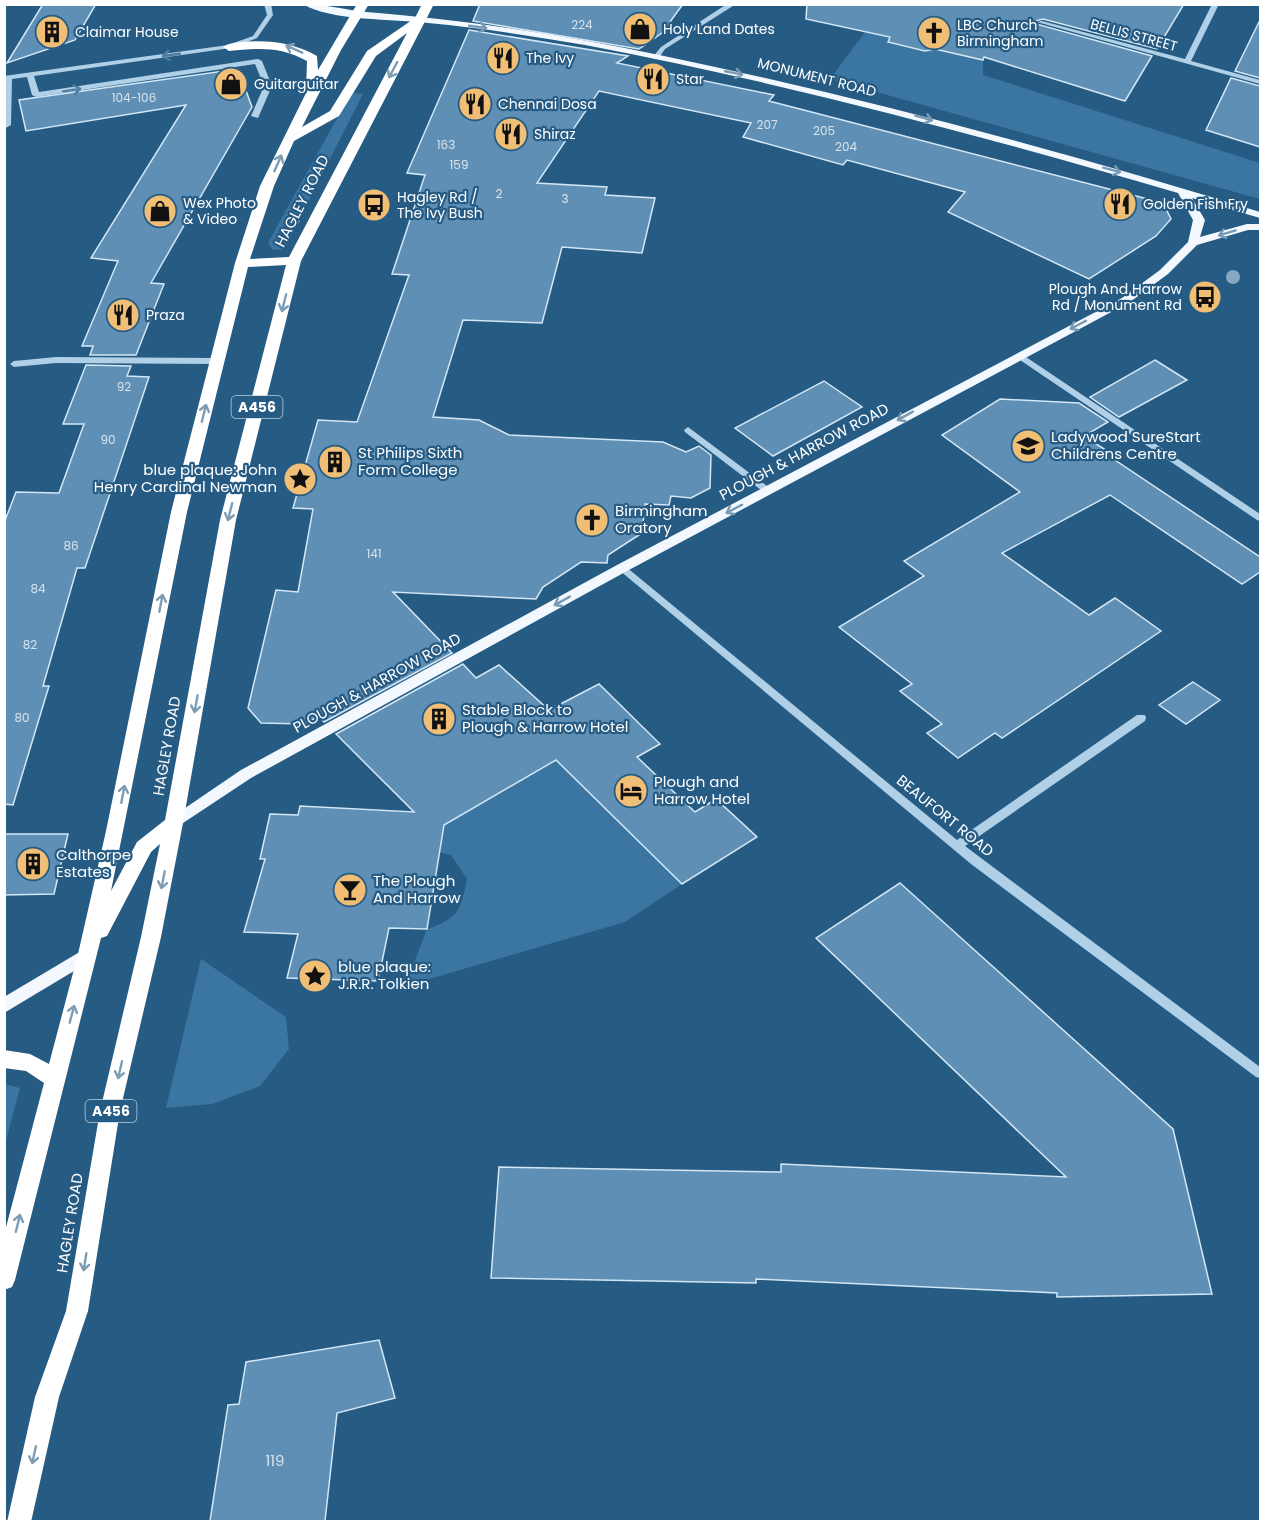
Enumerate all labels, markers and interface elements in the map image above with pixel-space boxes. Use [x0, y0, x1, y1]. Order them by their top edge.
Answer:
shop icon: Holy Land Dates [622, 11, 658, 47]
building icon: Claimar House [34, 14, 70, 50]
street label: BELLIS STREET [1088, 14, 1180, 56]
church icon: LBC Church Birmingham [916, 15, 952, 51]
place label: LBC Church Birmingham [957, 15, 1043, 51]
house number: 224 [571, 16, 593, 33]
place label: Holy Land Dates [663, 19, 775, 39]
one-way arrow [468, 21, 487, 32]
place label: Claimar House [75, 22, 179, 42]
restaurant icon: The Ivy [485, 40, 521, 76]
one-way arrow [285, 42, 303, 54]
place label: The Ivy [526, 48, 574, 68]
one-way arrow [162, 49, 182, 60]
street label: MONUMENT ROAD [756, 53, 879, 101]
one-way arrow [387, 61, 398, 79]
restaurant icon: Star [635, 61, 671, 97]
shop icon: Guitarguitar [213, 66, 249, 102]
one-way arrow [724, 68, 743, 79]
place label: Star [676, 69, 704, 89]
place label: Guitarguitar [254, 74, 339, 94]
one-way arrow [62, 84, 82, 95]
restaurant icon: Chennai Dosa [457, 86, 493, 122]
house number: 104-106 [112, 89, 156, 106]
place label: Chennai Dosa [498, 94, 597, 114]
one-way arrow [914, 113, 933, 124]
restaurant icon: Shiraz [493, 116, 529, 152]
house number: 207 [757, 116, 778, 133]
house number: 205 [813, 122, 835, 139]
place label: Shiraz [534, 124, 576, 144]
house number: 163 [437, 136, 455, 153]
house number: 204 [835, 138, 857, 155]
street label: HAGLEY ROAD [269, 151, 334, 250]
one-way arrow [273, 154, 284, 172]
house number: 159 [450, 156, 468, 173]
one-way arrow [1102, 165, 1121, 176]
house number: 2 [496, 185, 503, 202]
restaurant icon: Golden Fish Fry [1102, 186, 1138, 222]
bus stop icon: Hagley Rd / The Ivy Bush [356, 187, 392, 223]
place label: Hagley Rd / The Ivy Bush [397, 187, 483, 223]
house number: 3 [561, 190, 569, 207]
shop icon: Wex Photo & Video [142, 193, 178, 229]
place label: Wex Photo & Video [183, 193, 256, 229]
place label: Golden Fish Fry [1143, 194, 1248, 214]
one-way arrow [1218, 228, 1237, 239]
place label: Plough And Harrow Rd / Monument Rd [1049, 279, 1183, 315]
bus stop icon: Plough And Harrow Rd / Monument Rd [1187, 279, 1223, 315]
one-way arrow [277, 293, 289, 312]
restaurant icon: Praza [105, 297, 141, 333]
place label: Praza [146, 305, 185, 325]
one-way arrow [1070, 319, 1087, 331]
house number: 92 [117, 378, 131, 395]
road number: A456 [232, 396, 282, 418]
street label: PLOUGH & HARROW ROAD [715, 398, 892, 505]
one-way arrow [198, 404, 210, 423]
one-way arrow [897, 410, 914, 422]
place label: Ladywood SureStart Childrens Centre [1051, 426, 1201, 464]
school or university icon: Ladywood SureStart Childrens Centre [1010, 428, 1046, 464]
house number: 90 [100, 431, 116, 448]
place label: St Philips Sixth Form College [358, 442, 462, 480]
building icon: St Philips Sixth Form College [317, 444, 353, 480]
place label: blue plaque: John Henry Cardinal Newman [94, 459, 277, 497]
place icon: blue plaque: John Henry Cardinal Newman [282, 461, 318, 497]
place label: Birmingham Oratory [615, 500, 708, 538]
one-way arrow [224, 502, 236, 521]
church icon: Birmingham Oratory [574, 502, 610, 538]
one-way arrow [725, 503, 743, 515]
house number: 86 [63, 537, 79, 554]
house number: 141 [366, 545, 382, 562]
house number: 84 [30, 580, 46, 597]
one-way arrow [156, 594, 167, 613]
one-way arrow [554, 595, 571, 607]
street label: PLOUGH & HARROW ROAD [289, 628, 465, 738]
house number: 82 [23, 636, 37, 653]
street label: HAGLEY ROAD [147, 694, 186, 797]
one-way arrow [190, 694, 201, 714]
place label: Stable Block to Plough & Harrow Hotel [462, 699, 628, 737]
building icon: Stable Block to Plough & Harrow Hotel [421, 701, 457, 737]
house number: 80 [14, 709, 30, 726]
street label: BEAUFORT ROAD [892, 770, 998, 861]
place label: Plough and Harrow Hotel [654, 771, 750, 809]
hotel icon: Plough and Harrow Hotel [613, 773, 649, 809]
one-way arrow [118, 785, 129, 805]
place label: Calthorpe Estates [56, 844, 131, 882]
building icon: Calthorpe Estates [15, 846, 51, 882]
one-way arrow [157, 870, 168, 889]
place label: The Plough And Harrow [373, 870, 461, 908]
bar icon: The Plough And Harrow [332, 872, 368, 908]
place label: blue plaque: J.R.R. Tolkien [338, 956, 431, 994]
place icon: blue plaque: J.R.R. Tolkien [297, 958, 333, 994]
one-way arrow [66, 1005, 78, 1024]
one-way arrow [114, 1060, 125, 1080]
road number: A456 [86, 1100, 136, 1122]
street label: HAGLEY ROAD [51, 1172, 88, 1274]
one-way arrow [13, 1214, 25, 1233]
one-way arrow [79, 1252, 90, 1271]
one-way arrow [28, 1444, 39, 1464]
house number: 119 [265, 1450, 285, 1471]

